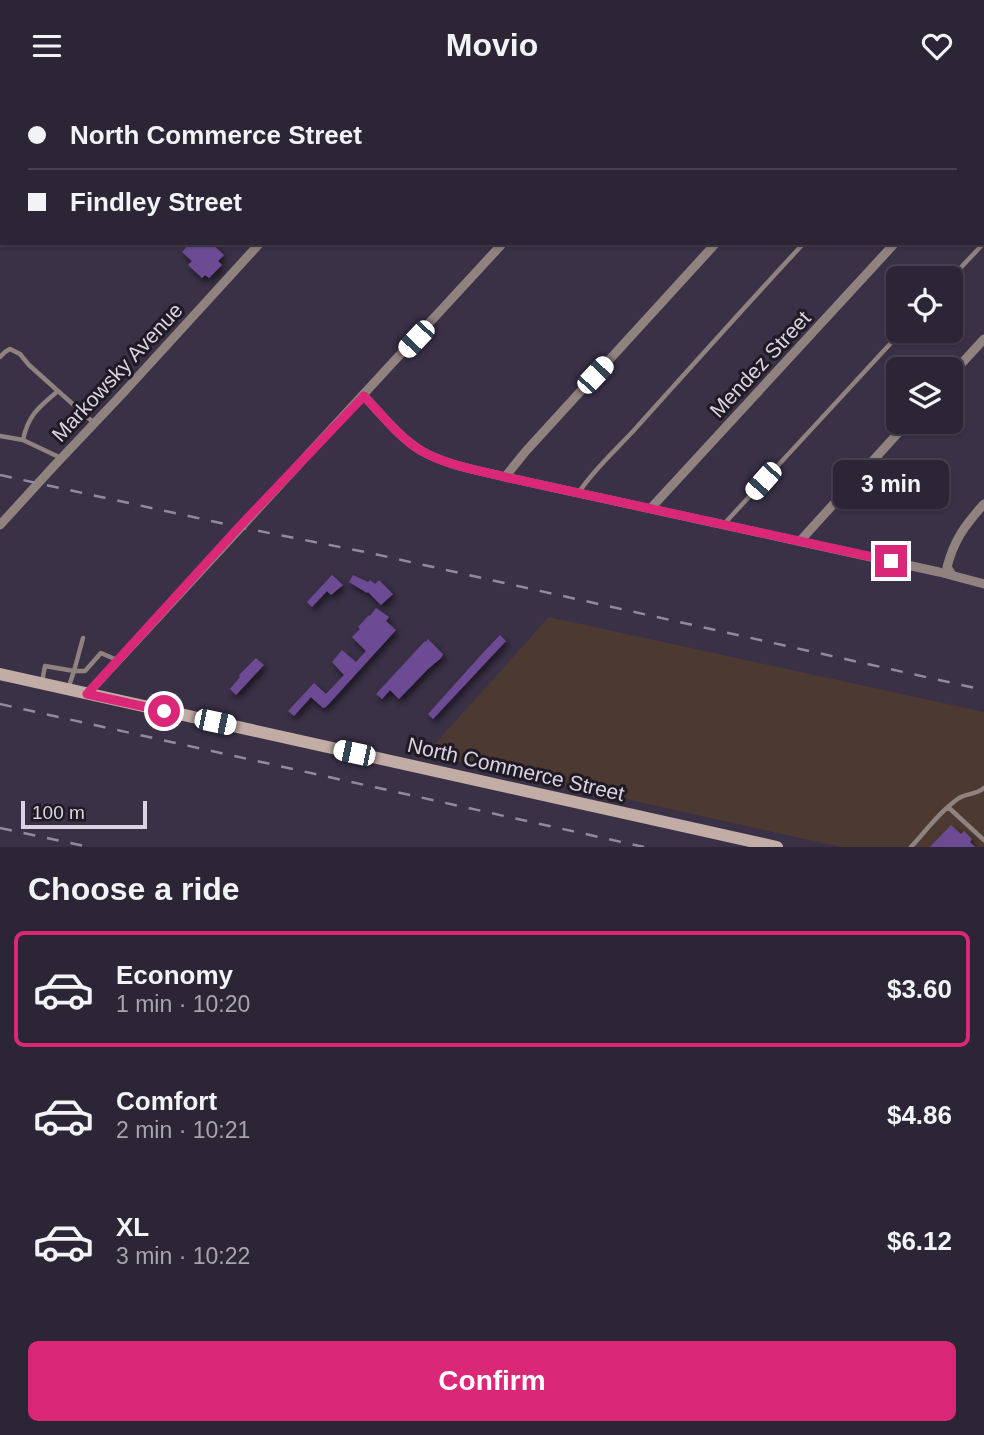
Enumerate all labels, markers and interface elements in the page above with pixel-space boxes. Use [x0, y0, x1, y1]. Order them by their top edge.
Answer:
icon: menu [28, 27, 66, 65]
text: Movio [446, 27, 538, 63]
icon: heart [918, 27, 956, 65]
text: North Commerce Street [70, 120, 362, 150]
text: Findley Street [70, 187, 242, 217]
map controls [886, 266, 963, 434]
button: locate [886, 266, 963, 343]
street label: Markowsky Avenue [47, 298, 187, 446]
street label: Mendez Street [705, 306, 815, 422]
car [394, 316, 439, 362]
car [573, 352, 618, 398]
button: layers [886, 357, 963, 434]
car [742, 458, 785, 504]
callout: 3 min [833, 459, 949, 509]
text: 3 min [861, 471, 921, 497]
route end [875, 545, 907, 577]
route start [148, 695, 180, 727]
car [193, 707, 238, 737]
street label: North Commerce Street [405, 733, 627, 805]
car [332, 738, 377, 768]
scale bar [21, 798, 147, 830]
text: 100 m [32, 802, 85, 823]
text: Choose a ride [28, 871, 240, 907]
icon: car [32, 958, 95, 1021]
text: Economy [116, 960, 233, 990]
text: $3.60 [887, 974, 952, 1004]
text: 1 min · 10:20 [116, 991, 250, 1017]
icon: car [32, 1084, 95, 1147]
text: Comfort [116, 1086, 217, 1116]
text: $4.86 [887, 1100, 952, 1130]
text: 2 min · 10:21 [116, 1117, 250, 1143]
icon: car [32, 1210, 95, 1273]
text: XL [116, 1212, 149, 1242]
text: $6.12 [887, 1226, 952, 1256]
text: 3 min · 10:22 [116, 1243, 250, 1269]
button: Confirm [28, 1341, 956, 1421]

